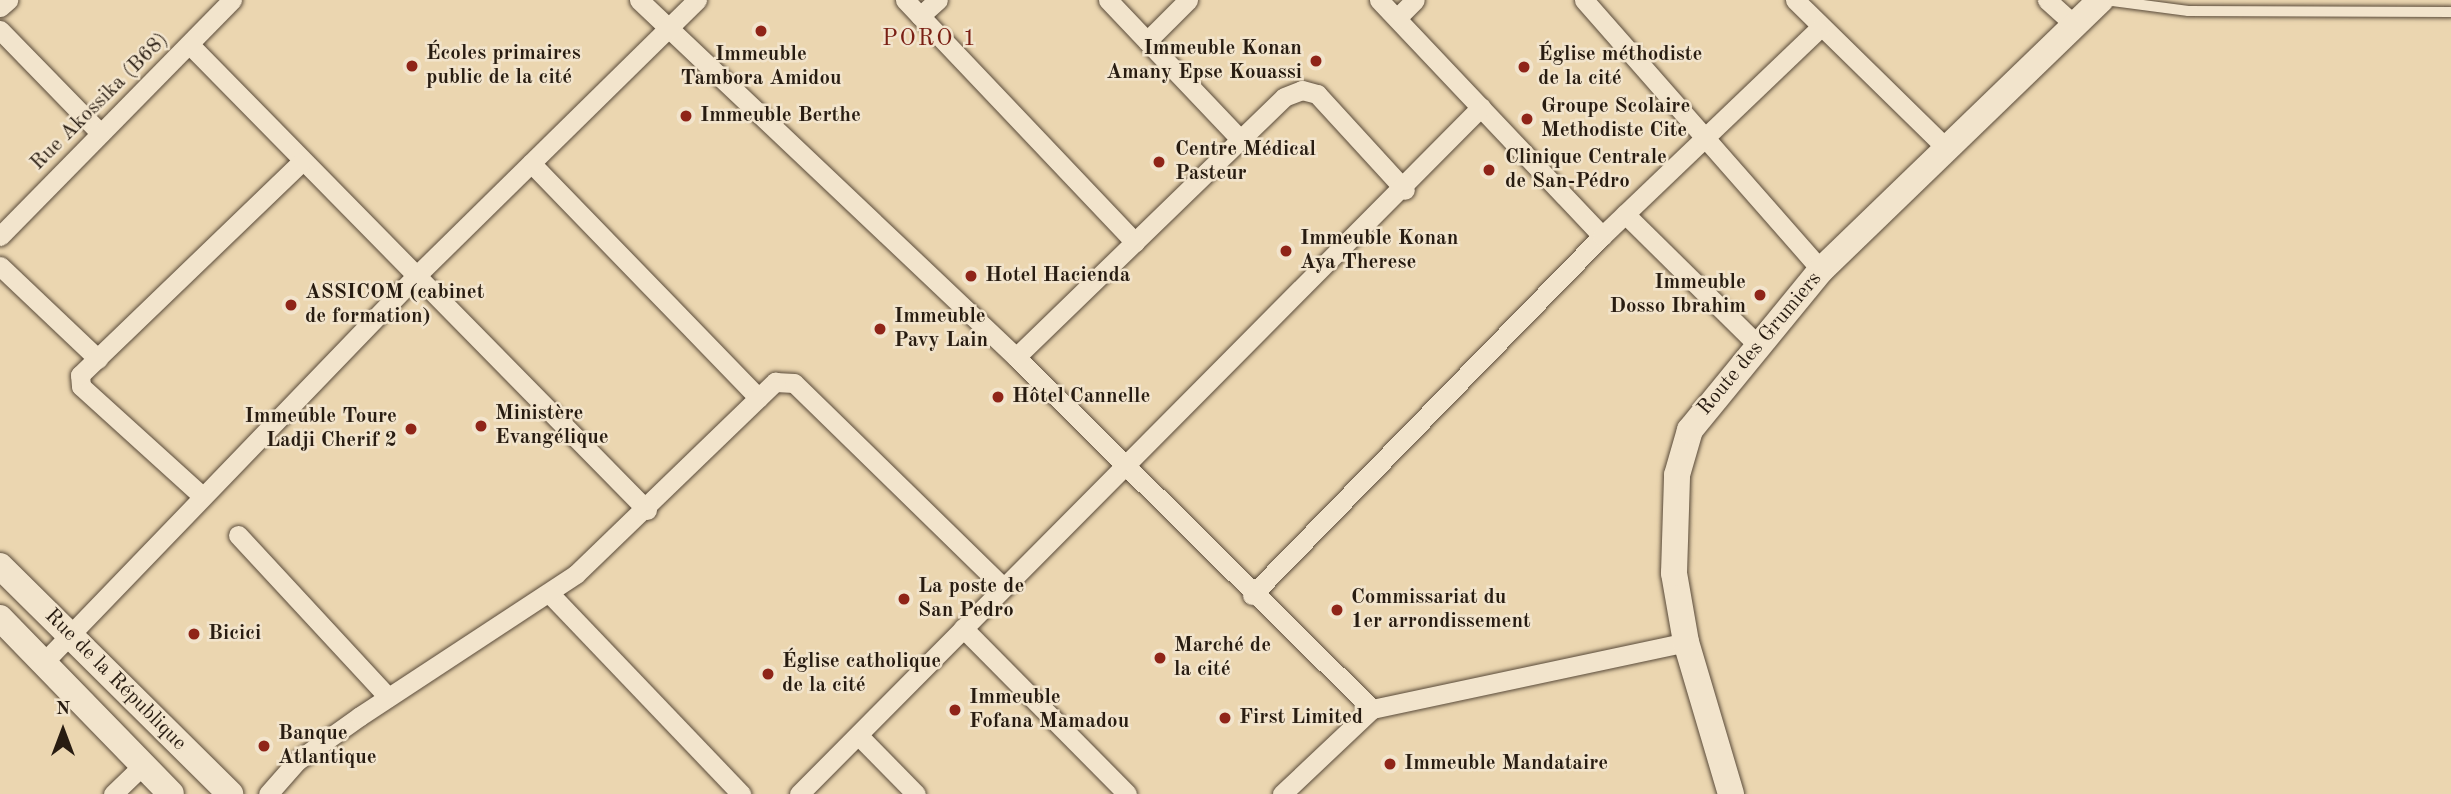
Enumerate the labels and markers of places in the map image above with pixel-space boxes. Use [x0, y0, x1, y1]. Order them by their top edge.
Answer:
marker: Immeuble Tambora Amidou [753, 23, 769, 39]
place label: Immeuble Konan Amany Epse Kouassi [1106, 36, 1302, 86]
place label: Écoles primaires public de la cité [426, 41, 581, 91]
place label: Immeuble Tambora Amidou [680, 42, 842, 92]
place label: Église méthodiste de la cité [1538, 42, 1702, 92]
marker: Immeuble Konan Amany Epse Kouassi [1308, 53, 1324, 69]
marker: Écoles primaires public de la cité [404, 58, 420, 74]
marker: Église méthodiste de la cité [1516, 59, 1532, 75]
place label: Groupe Scolaire Methodiste Cite [1541, 94, 1690, 144]
place label: Immeuble Berthe [700, 103, 861, 129]
marker: Immeuble Berthe [678, 108, 694, 124]
marker: Groupe Scolaire Methodiste Cite [1519, 111, 1535, 127]
place label: Centre Médical Pasteur [1175, 137, 1316, 187]
place label: Clinique Centrale de San-Pédro [1505, 145, 1667, 195]
marker: Centre Médical Pasteur [1149, 152, 1169, 172]
marker: Clinique Centrale de San-Pédro [1479, 160, 1499, 180]
place label: Immeuble Konan Aya Therese [1300, 226, 1458, 276]
marker: Immeuble Konan Aya Therese [1278, 243, 1294, 259]
place label: Hotel Hacienda [985, 263, 1130, 289]
marker: Hotel Hacienda [963, 268, 979, 284]
place label: Immeuble Dosso Ibrahim [1610, 270, 1746, 320]
place label: ASSICOM (cabinet de formation) [305, 280, 484, 330]
marker: Immeuble Dosso Ibrahim [1752, 287, 1768, 303]
marker: ASSICOM (cabinet de formation) [283, 297, 299, 313]
place label: Immeuble Pavy Lain [894, 304, 988, 354]
marker: Immeuble Pavy Lain [872, 321, 888, 337]
place label: Hôtel Cannelle [1012, 384, 1150, 410]
marker: Hôtel Cannelle [990, 389, 1006, 405]
place label: Ministère Evangélique [495, 401, 609, 451]
place label: Immeuble Toure Ladji Cherif 2 [244, 404, 397, 454]
marker: Ministère Evangélique [473, 418, 489, 434]
marker: Immeuble Toure Ladji Cherif 2 [403, 421, 419, 437]
place label: La poste de San Pedro [918, 574, 1024, 624]
place label: Commissariat du 1er arrondissement [1351, 585, 1531, 635]
marker: La poste de San Pedro [896, 591, 912, 607]
marker: Commissariat du 1er arrondissement [1329, 602, 1345, 618]
place label: Bicici [208, 621, 261, 647]
marker: Bicici [186, 626, 202, 642]
place label: Marché de la cité [1174, 633, 1271, 683]
place label: Église catholique de la cité [782, 649, 941, 699]
marker: Marché de la cité [1152, 650, 1168, 666]
marker: Église catholique de la cité [760, 666, 776, 682]
place label: Immeuble Fofana Mamadou [969, 685, 1129, 735]
marker: Immeuble Fofana Mamadou [947, 702, 963, 718]
place label: First Limited [1239, 705, 1363, 731]
marker: First Limited [1217, 710, 1233, 726]
place label: Banque Atlantique [278, 721, 377, 771]
marker: Banque Atlantique [256, 738, 272, 754]
place label: Immeuble Mandataire [1404, 751, 1608, 777]
marker: Immeuble Mandataire [1382, 756, 1398, 772]

